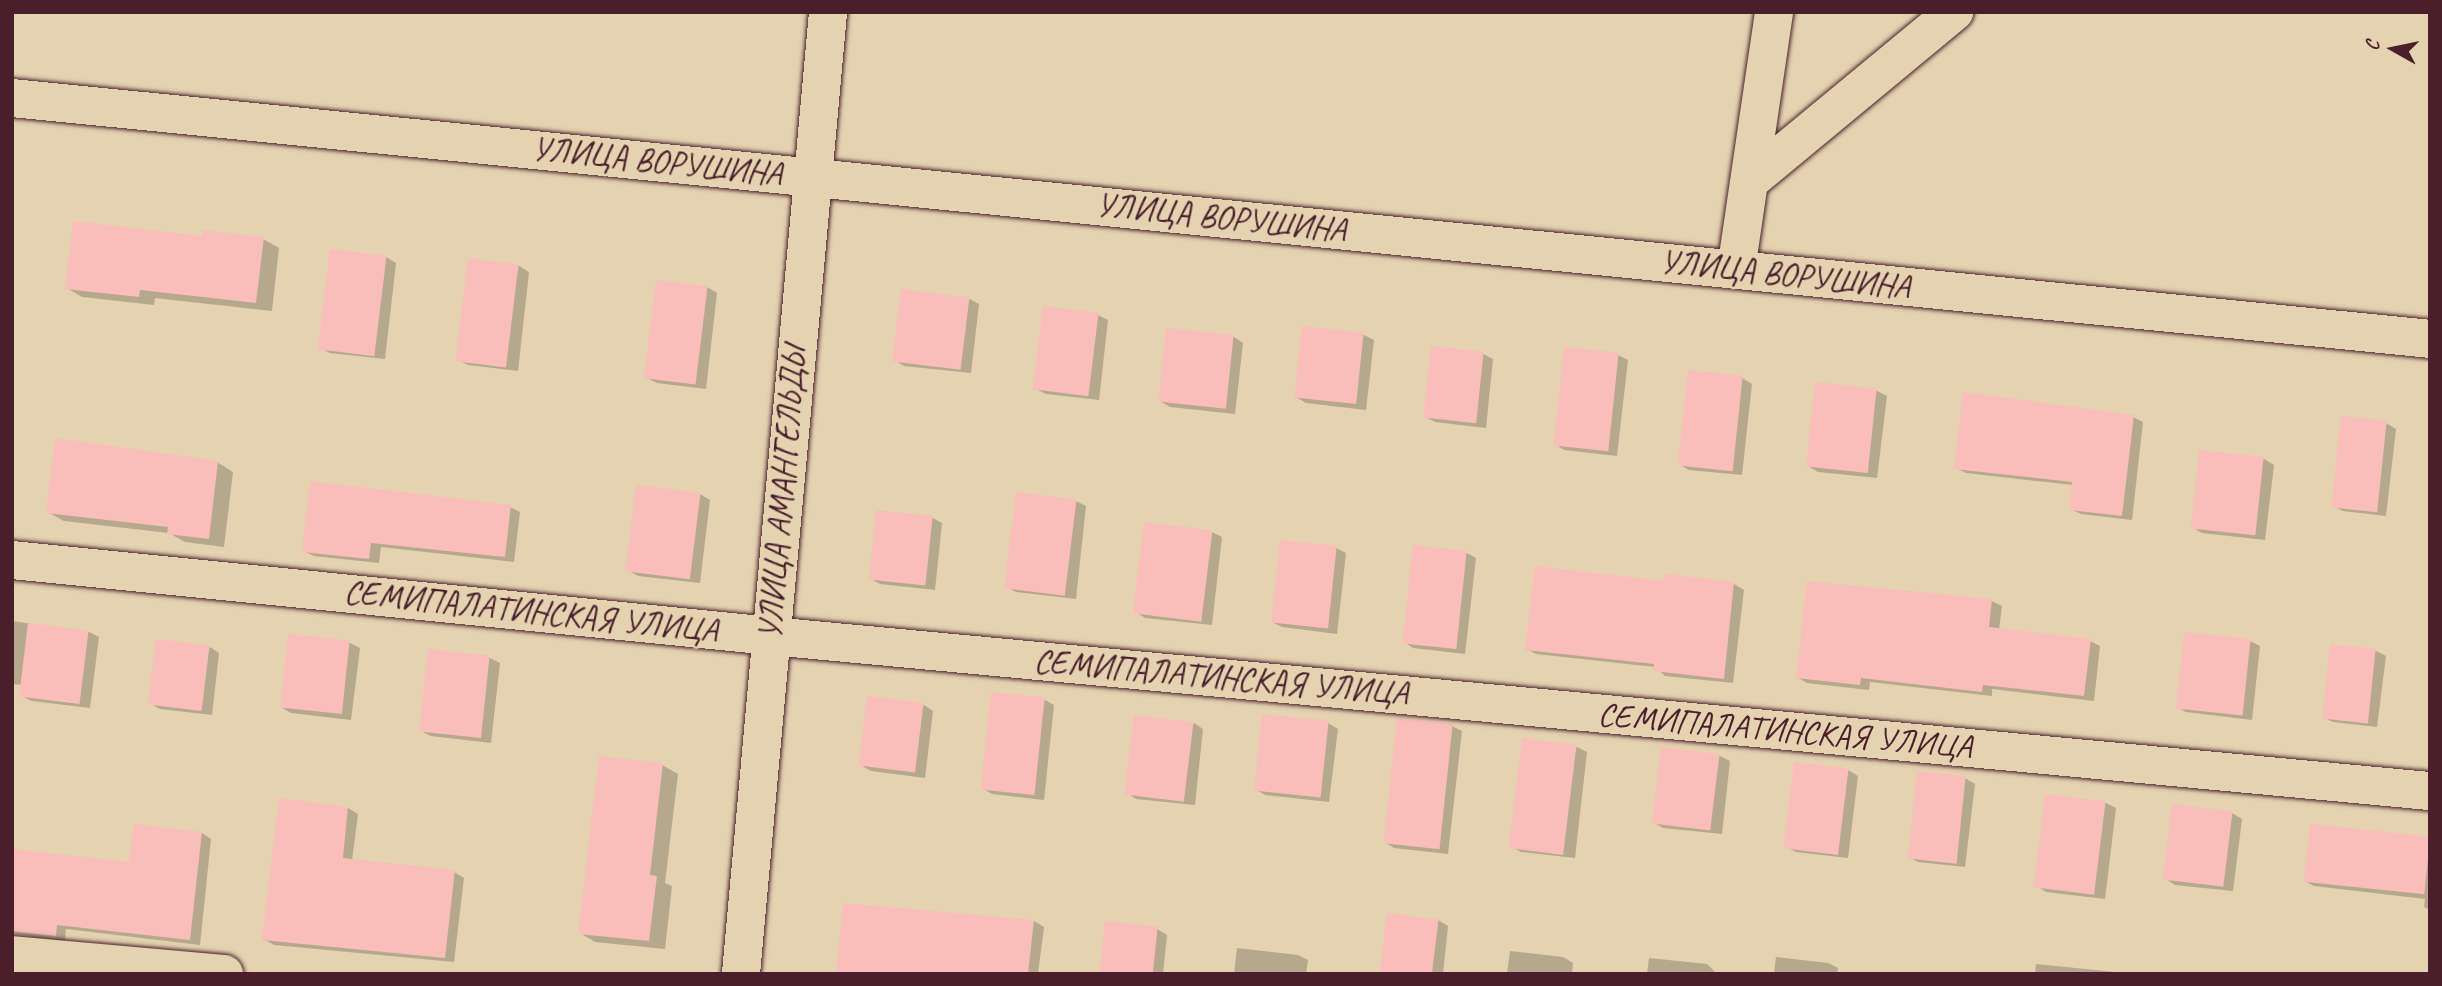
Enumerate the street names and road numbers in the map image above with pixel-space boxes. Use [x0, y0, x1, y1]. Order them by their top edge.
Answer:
street label: УЛИЦА ВОРУШИНА [530, 129, 784, 195]
street label: УЛИЦА ВОРУШИНА [1094, 185, 1348, 251]
street label: УЛИЦА ВОРУШИНА [1658, 242, 1912, 308]
street label: УЛИЦА АМАНГЕЛЬДЫ [750, 345, 816, 641]
street label: СЕМИПАЛАТИНСКАЯ УЛИЦА [343, 573, 719, 651]
street label: СЕМИПАЛАТИНСКАЯ УЛИЦА [1033, 642, 1409, 714]
street label: СЕМИПАЛАТИНСКАЯ УЛИЦА [1597, 695, 1973, 767]

